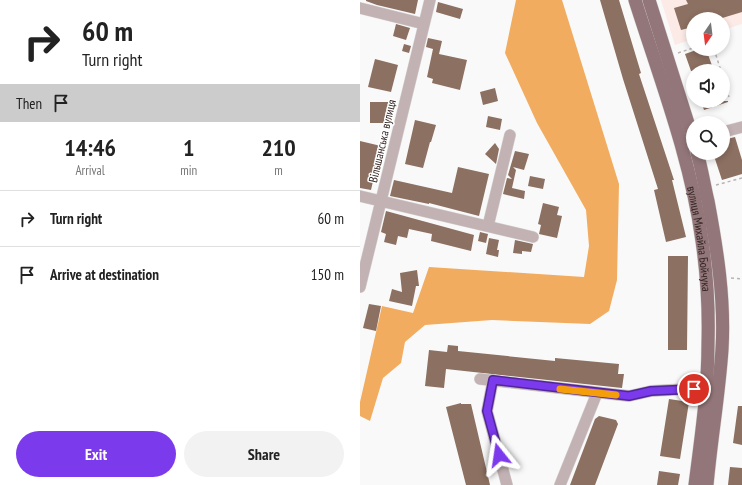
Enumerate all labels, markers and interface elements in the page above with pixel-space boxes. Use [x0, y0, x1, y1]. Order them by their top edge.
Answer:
text: 60 m [82, 12, 133, 49]
north arrow [686, 12, 730, 56]
map controls [686, 12, 730, 160]
icon: right [16, 16, 68, 68]
text: Turn right [82, 48, 142, 71]
button: sound [686, 64, 730, 108]
icon: arrive [50, 92, 72, 114]
text: Then [16, 94, 42, 113]
street label: Вільшанська вулиця [365, 98, 399, 184]
button: search [686, 116, 730, 160]
text: 14:46 [64, 132, 116, 163]
text: 1 [183, 132, 194, 163]
text: 210 [261, 132, 296, 163]
text: Arrival [75, 162, 105, 179]
text: min [180, 162, 197, 179]
text: m [274, 162, 283, 179]
street label: вулиця Михайла Бойчука [685, 184, 715, 292]
icon: right [16, 208, 38, 230]
text: Turn right [50, 209, 102, 228]
text: 60 m [318, 209, 344, 228]
icon: arrive [16, 264, 38, 286]
text: Arrive at destination [50, 265, 159, 284]
text: 150 m [311, 265, 344, 284]
pin [677, 372, 711, 406]
icon: arrive [683, 378, 705, 400]
button: Exit [16, 431, 176, 477]
button: Share [184, 431, 344, 477]
position arrow [478, 434, 520, 476]

